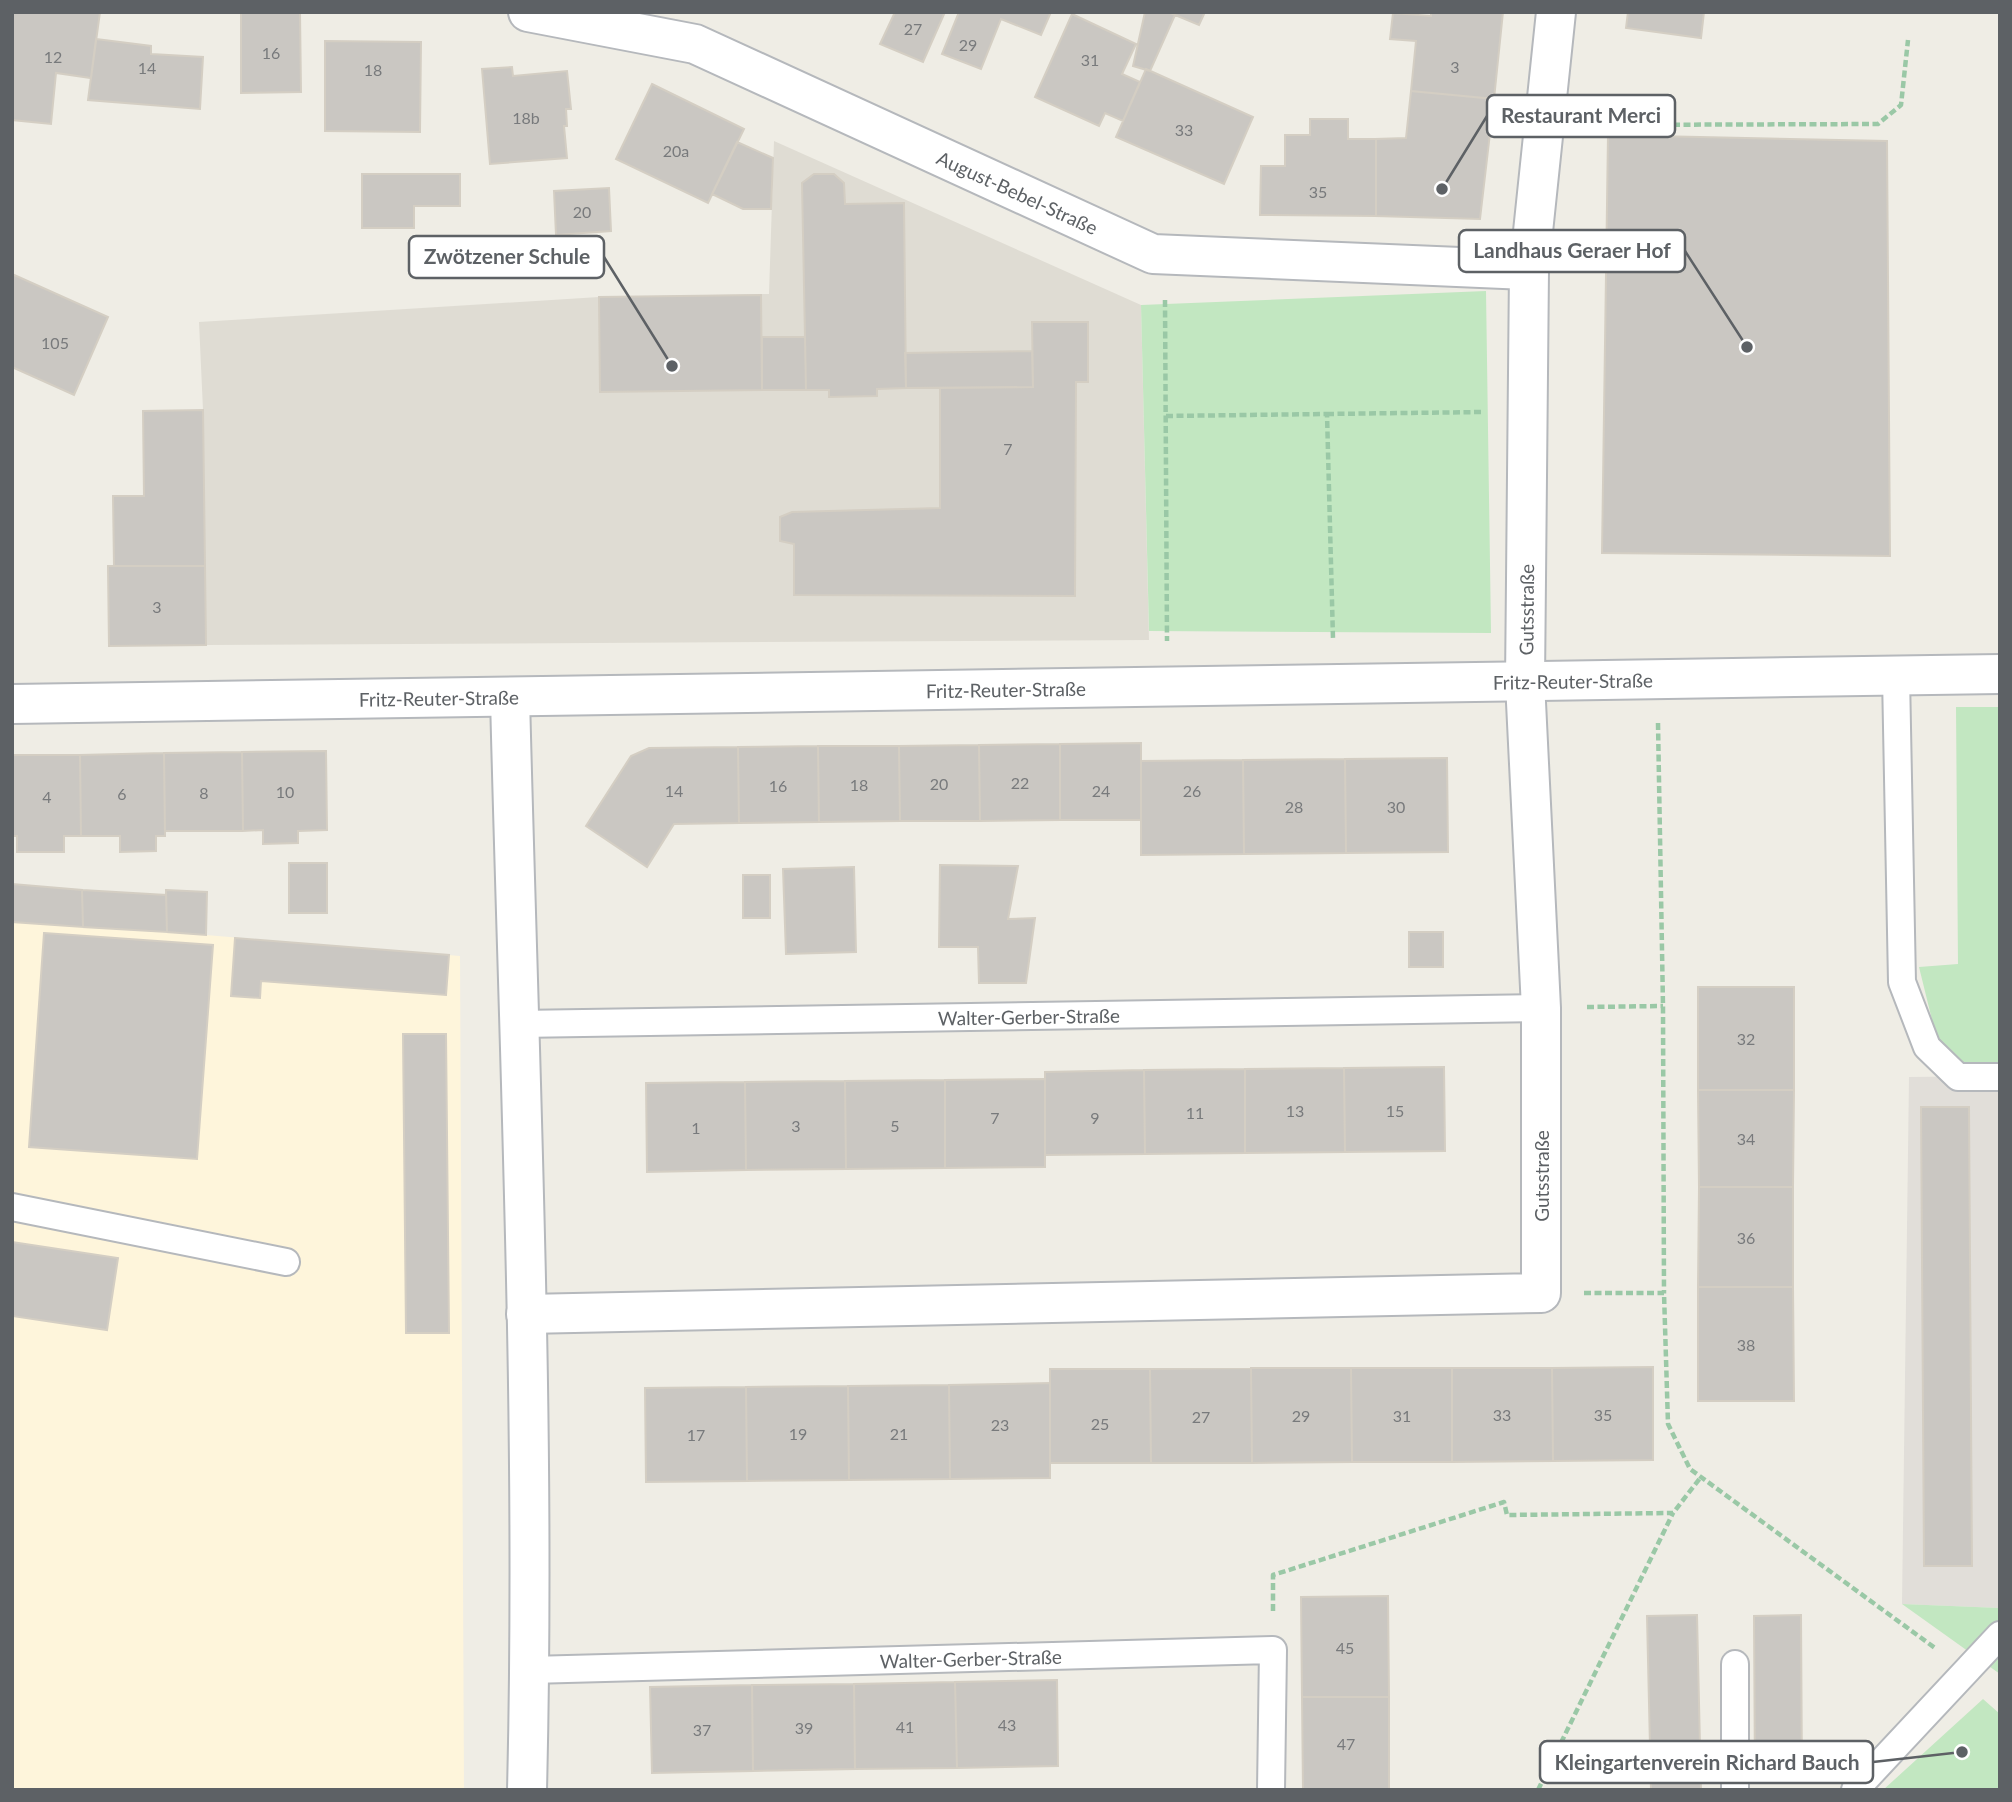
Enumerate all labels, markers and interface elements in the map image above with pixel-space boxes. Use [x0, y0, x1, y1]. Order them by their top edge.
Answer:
house number: 27 [904, 19, 922, 38]
house number: 29 [959, 35, 977, 54]
house number: 16 [262, 43, 280, 62]
house number: 12 [44, 47, 62, 66]
house number: 31 [1081, 50, 1099, 69]
house number: 3 [1450, 57, 1460, 76]
house number: 14 [138, 58, 156, 77]
house number: 18 [364, 60, 382, 79]
callout: Restaurant Merci [1487, 95, 1675, 137]
text: Restaurant Merci [1501, 102, 1661, 127]
house number: 18b [512, 108, 540, 127]
house number: 33 [1175, 120, 1193, 139]
house number: 20a [663, 141, 689, 160]
street label: August-Bebel-Straße [934, 145, 1102, 239]
house number: 35 [1309, 182, 1327, 201]
house number: 20 [573, 202, 591, 221]
callout: Landhaus Geraer Hof [1459, 230, 1685, 272]
callout: Zwötzener Schule [409, 236, 604, 278]
text: Landhaus Geraer Hof [1473, 237, 1671, 262]
text: Zwötzener Schule [424, 243, 590, 268]
house number: 105 [41, 333, 69, 352]
house number: 7 [1003, 439, 1013, 458]
street label: Gutsstraße [1514, 564, 1538, 656]
house number: 3 [152, 597, 162, 616]
street label: Fritz-Reuter-Straße [1493, 668, 1653, 693]
street label: Fritz-Reuter-Straße [926, 676, 1086, 702]
street label: Fritz-Reuter-Straße [359, 685, 519, 710]
house number: 22 [1011, 773, 1029, 792]
house number: 20 [930, 774, 948, 793]
house number: 18 [850, 775, 868, 794]
house number: 16 [769, 776, 787, 795]
house number: 14 [665, 781, 683, 800]
house number: 24 [1092, 781, 1110, 800]
house number: 26 [1183, 781, 1201, 800]
house number: 10 [276, 782, 294, 801]
house number: 8 [199, 783, 209, 802]
house number: 6 [117, 784, 127, 803]
house number: 4 [42, 787, 52, 806]
house number: 28 [1285, 797, 1303, 816]
house number: 30 [1387, 797, 1405, 816]
street label: Walter-Gerber-Straße [938, 1003, 1120, 1029]
house number: 32 [1737, 1029, 1755, 1048]
house number: 13 [1286, 1101, 1304, 1120]
house number: 15 [1386, 1101, 1404, 1120]
house number: 11 [1186, 1103, 1204, 1122]
house number: 7 [990, 1108, 1000, 1127]
house number: 9 [1090, 1108, 1100, 1127]
house number: 3 [791, 1116, 801, 1135]
house number: 5 [890, 1116, 900, 1135]
house number: 1 [691, 1118, 701, 1137]
house number: 34 [1737, 1129, 1755, 1148]
street label: Gutsstraße [1530, 1130, 1553, 1222]
house number: 36 [1737, 1228, 1755, 1247]
house number: 38 [1737, 1335, 1755, 1354]
house number: 33 [1493, 1405, 1511, 1424]
house number: 35 [1594, 1405, 1612, 1424]
house number: 29 [1292, 1406, 1310, 1425]
house number: 31 [1393, 1406, 1411, 1425]
house number: 27 [1192, 1407, 1210, 1426]
house number: 25 [1091, 1414, 1109, 1433]
house number: 23 [991, 1415, 1009, 1434]
house number: 19 [789, 1424, 807, 1443]
house number: 21 [890, 1424, 908, 1443]
house number: 17 [687, 1425, 705, 1444]
house number: 45 [1336, 1638, 1354, 1657]
street label: Walter-Gerber-Straße [880, 1644, 1062, 1672]
house number: 43 [998, 1715, 1016, 1734]
house number: 41 [896, 1717, 914, 1736]
house number: 39 [795, 1718, 813, 1737]
house number: 37 [693, 1720, 711, 1739]
house number: 47 [1337, 1734, 1355, 1753]
callout: Kleingartenverein Richard Bauch [1540, 1741, 1873, 1783]
text: Kleingartenverein Richard Bauch [1554, 1749, 1860, 1774]

